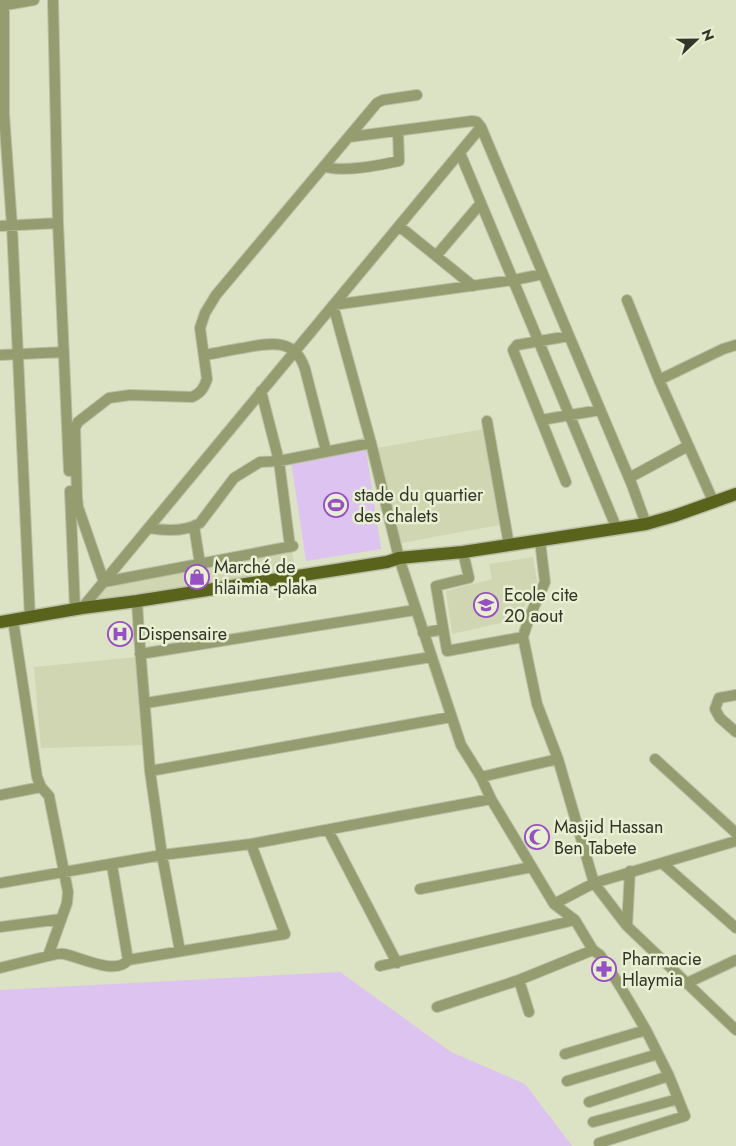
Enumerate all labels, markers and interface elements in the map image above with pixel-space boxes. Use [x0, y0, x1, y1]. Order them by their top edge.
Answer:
north arrow [671, 15, 721, 65]
text: N [697, 26, 719, 44]
place label: stade du quartier des chalets [354, 482, 484, 529]
sports icon: stade du quartier des chalets [323, 492, 349, 518]
place label: Marché de hlaimia -plaka [214, 554, 317, 601]
shop icon: Marché de hlaimia -plaka [184, 564, 210, 590]
place label: Ecole cite 20 aout [504, 582, 578, 629]
school or university icon: Ecole cite 20 aout [473, 592, 499, 618]
hospital icon: Dispensaire [107, 621, 133, 647]
place label: Dispensaire [138, 621, 227, 647]
place label: Masjid Hassan Ben Tabete [554, 814, 663, 861]
mosque icon: Masjid Hassan Ben Tabete [524, 824, 550, 850]
place label: Pharmacie Hlaymia [622, 946, 701, 993]
pharmacy icon: Pharmacie Hlaymia [591, 956, 617, 982]

